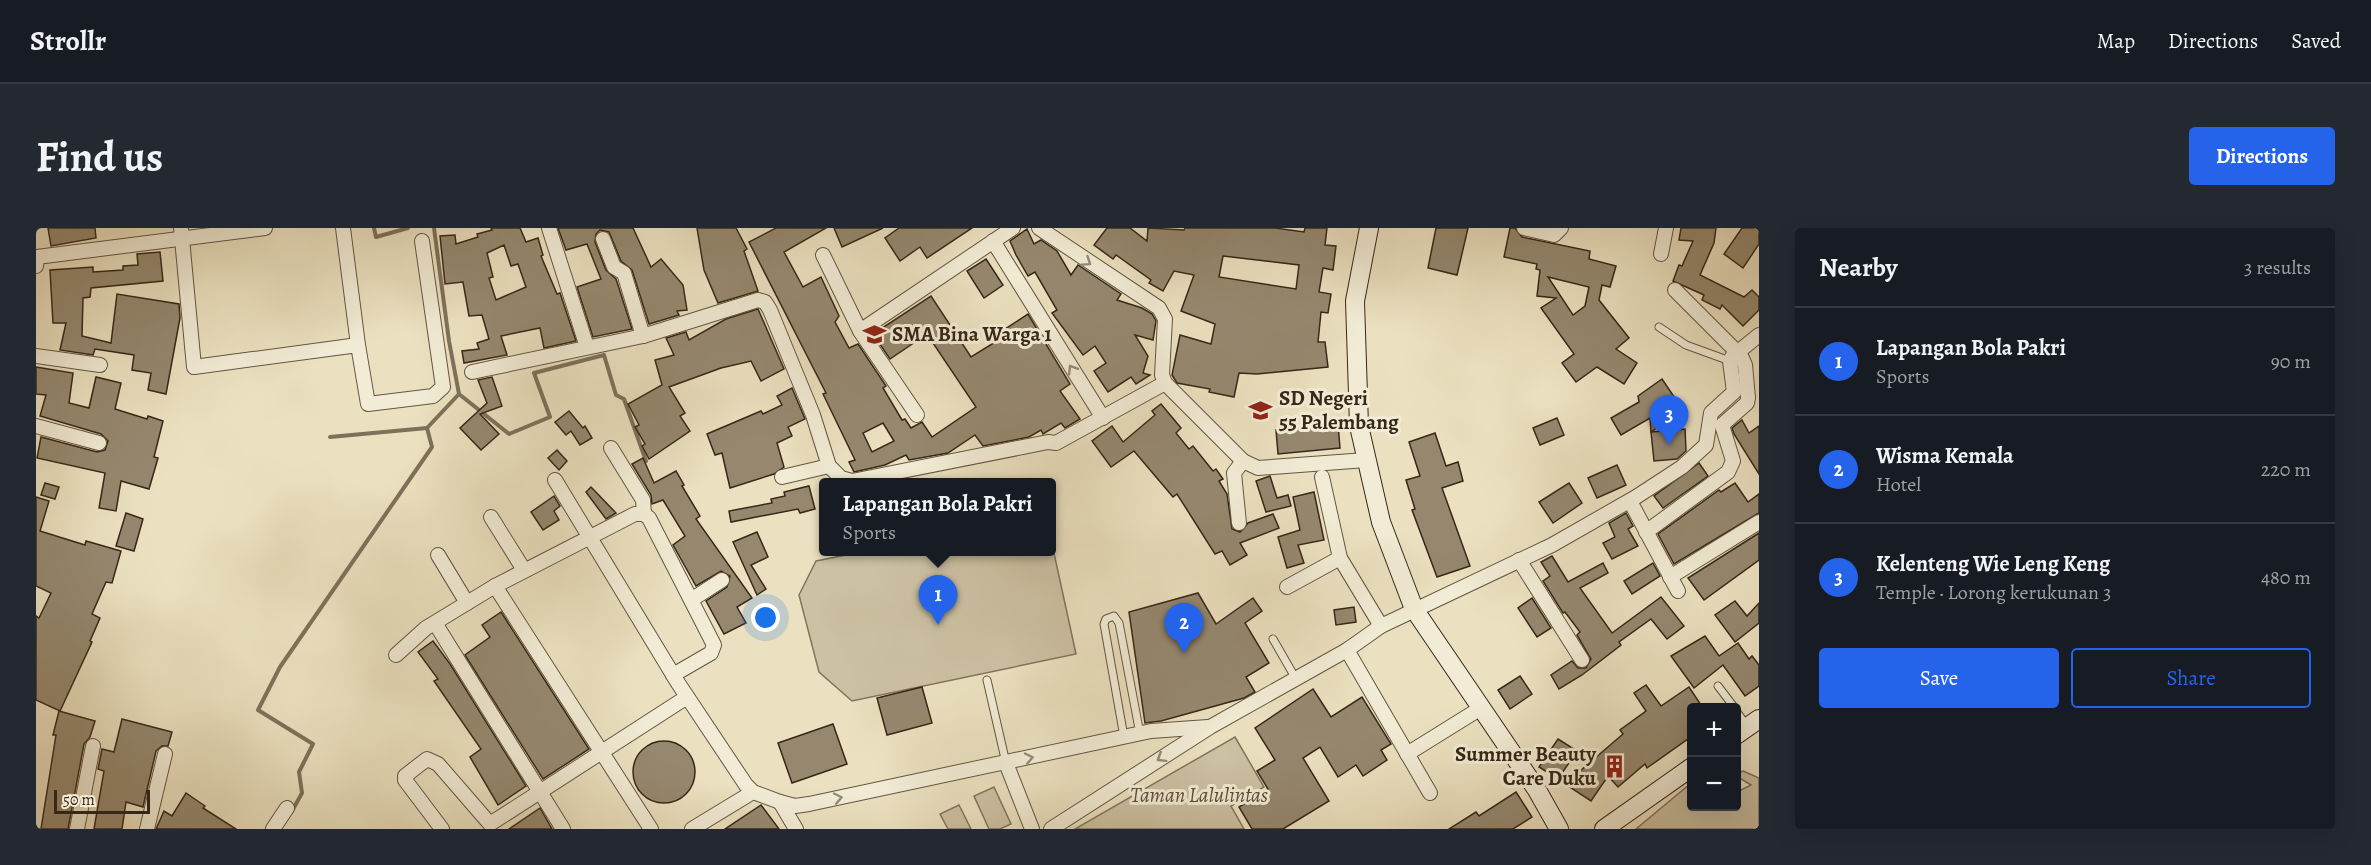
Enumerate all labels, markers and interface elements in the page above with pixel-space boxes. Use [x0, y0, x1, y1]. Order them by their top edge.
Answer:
text: Strollr [30, 22, 106, 60]
text: Map [2097, 27, 2135, 55]
text: Directions [2168, 27, 2258, 55]
text: Saved [2291, 27, 2341, 55]
button: Directions [2189, 127, 2335, 185]
text: Find us [36, 128, 163, 185]
text: Nearby [1819, 250, 1898, 285]
text: 3 results [2244, 254, 2311, 281]
one-way arrow [1080, 255, 1091, 266]
place label: SMA Bina Warga 1 [892, 320, 1052, 348]
school or university icon: SMA Bina Warga 1 [861, 321, 887, 347]
text: Lapangan Bola Pakri [1876, 333, 2066, 363]
text: 1 [1835, 348, 1842, 375]
text: 90 m [2271, 348, 2311, 375]
text: Sports [1876, 363, 1929, 390]
one-way arrow [1067, 365, 1079, 375]
place label: SD Negeri 55 Palembang [1279, 384, 1399, 436]
pin: 3 [1650, 396, 1688, 445]
school or university icon: SD Negeri 55 Palembang [1248, 397, 1274, 423]
text: Wisma Kemala [1876, 441, 2014, 471]
text: 2 [1834, 456, 1843, 483]
text: 220 m [2261, 456, 2311, 483]
text: Hotel [1876, 471, 1921, 498]
popup [819, 478, 1056, 556]
text: Lapangan Bola Pakri [843, 489, 1032, 519]
text: Sports [843, 519, 896, 546]
text: Kelenteng Wie Leng Keng [1876, 549, 2110, 579]
text: 3 [1834, 564, 1843, 591]
text: 480 m [2261, 564, 2311, 591]
pin: 1 [918, 576, 958, 625]
text: Temple · Lorong kerukunan 3 [1876, 579, 2111, 606]
your location [751, 603, 780, 632]
pin: 2 [1164, 604, 1204, 653]
button: Save [1819, 648, 2059, 708]
button: Share [2071, 648, 2311, 708]
map controls [1687, 703, 1741, 811]
button: + [1687, 703, 1741, 757]
place label: Summer Beauty Care Duku [1455, 740, 1597, 792]
one-way arrow [1157, 751, 1167, 763]
one-way arrow [1023, 752, 1033, 765]
building icon: Summer Beauty Care Duku [1601, 753, 1627, 779]
button: − [1687, 757, 1741, 811]
park label: Taman Lalulintas [1130, 781, 1268, 809]
scale bar [54, 787, 150, 814]
text: 50 m [63, 789, 95, 811]
one-way arrow [833, 792, 843, 805]

